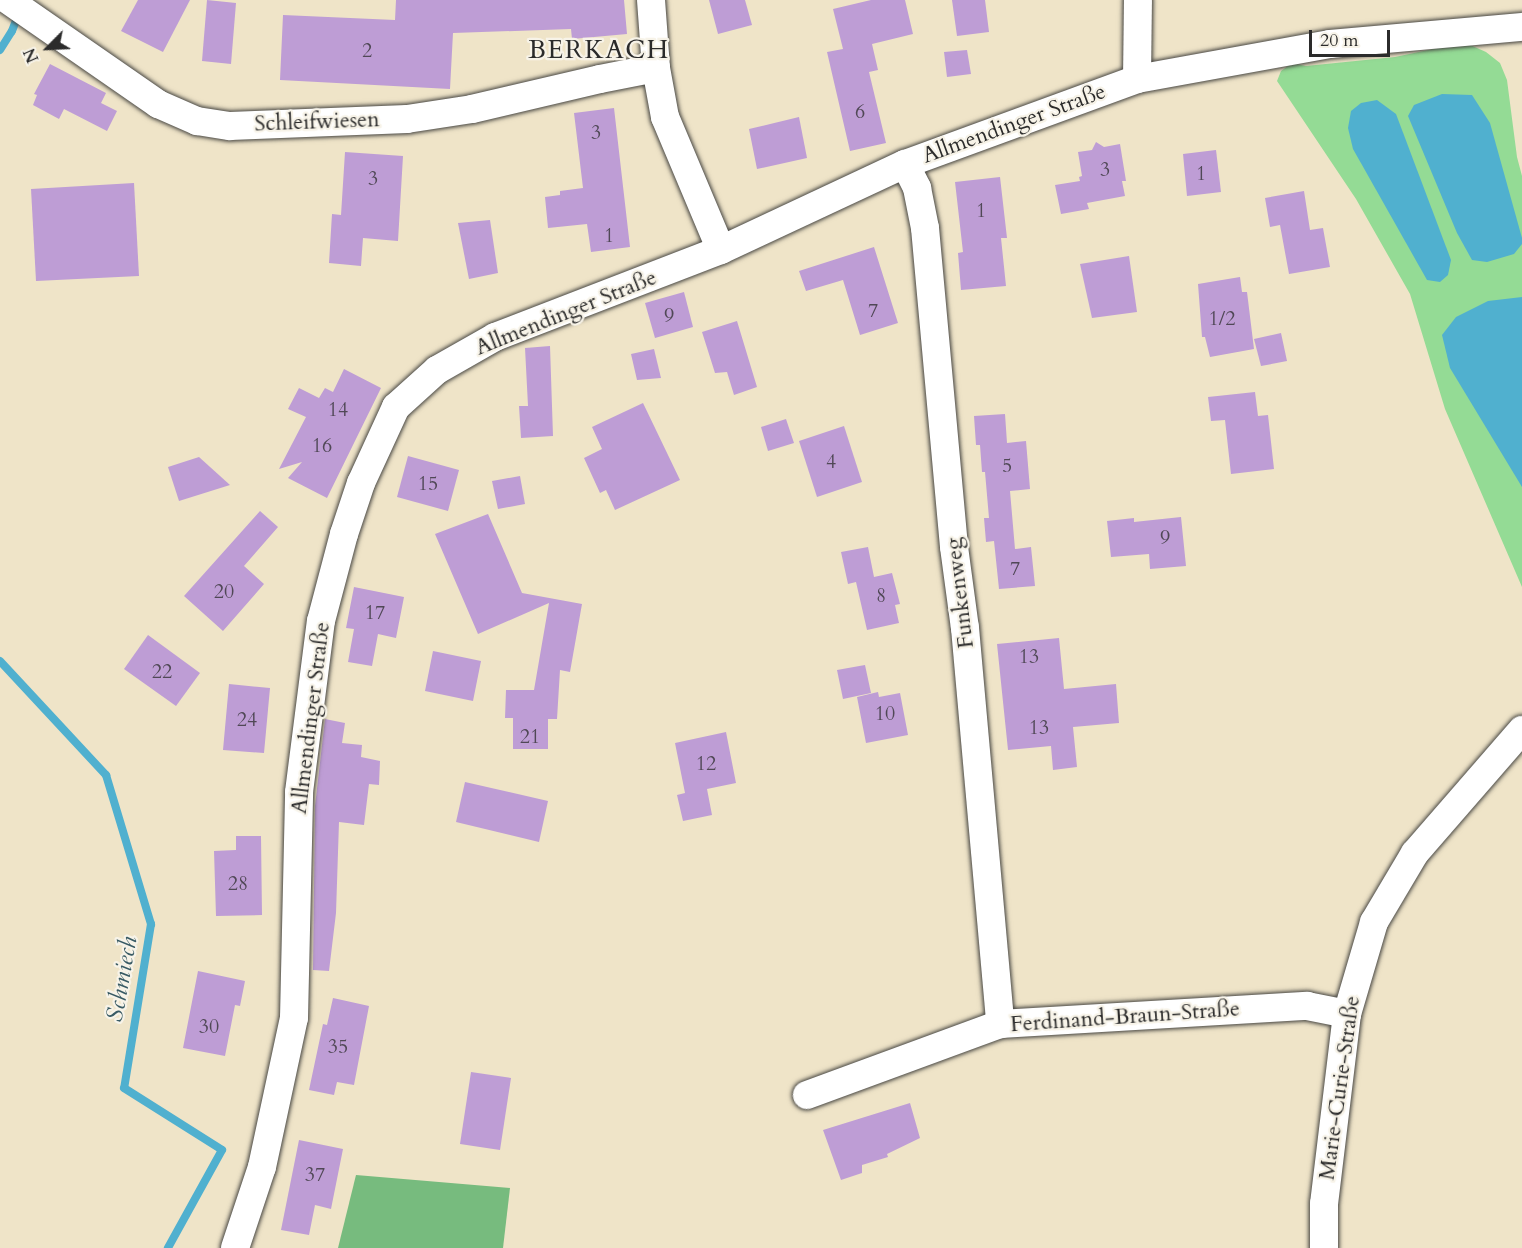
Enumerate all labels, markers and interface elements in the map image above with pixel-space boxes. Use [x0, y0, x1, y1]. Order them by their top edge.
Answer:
north arrow [18, 18, 78, 78]
scale bar [1312, 18, 1393, 56]
text: 20 m [1320, 28, 1359, 53]
district label: BERKACH [528, 34, 670, 66]
house number: 2 [362, 38, 372, 62]
text: N [19, 45, 44, 66]
street label: Allmendinger Straße [919, 79, 1109, 169]
house number: 6 [855, 99, 865, 123]
street label: Schleifwiesen [254, 107, 380, 137]
house number: 3 [591, 120, 601, 144]
house number: 3 [1100, 157, 1110, 181]
house number: 1 [1196, 161, 1206, 185]
house number: 3 [368, 166, 378, 190]
house number: 1 [976, 198, 986, 222]
house number: 1 [604, 223, 614, 247]
street label: Allmendinger Straße [471, 265, 661, 361]
house number: 7 [868, 298, 878, 322]
house number: 9 [664, 303, 674, 327]
house number: 1/2 [1209, 306, 1235, 330]
house number: 14 [328, 397, 348, 421]
house number: 16 [312, 433, 332, 457]
house number: 4 [826, 449, 836, 473]
house number: 5 [1002, 453, 1012, 477]
house number: 15 [418, 471, 438, 495]
house number: 9 [1160, 525, 1170, 549]
street label: Funkenweg [940, 536, 980, 650]
house number: 7 [1010, 556, 1020, 580]
house number: 20 [214, 579, 234, 603]
house number: 8 [876, 583, 886, 607]
house number: 17 [365, 600, 385, 624]
street label: Allmendinger Straße [286, 621, 336, 815]
house number: 13 [1019, 644, 1039, 668]
house number: 22 [152, 659, 172, 683]
house number: 10 [875, 701, 895, 725]
house number: 24 [237, 707, 257, 731]
house number: 13 [1029, 715, 1049, 739]
house number: 21 [520, 724, 540, 748]
house number: 12 [696, 751, 716, 775]
house number: 28 [228, 871, 248, 895]
water label: Schmiech [100, 934, 144, 1024]
street label: Marie-Curie-Straße [1314, 994, 1366, 1182]
street label: Ferdinand-Braun-Straße [1009, 996, 1241, 1038]
house number: 30 [199, 1014, 219, 1038]
house number: 35 [328, 1034, 348, 1058]
house number: 37 [305, 1162, 325, 1186]

